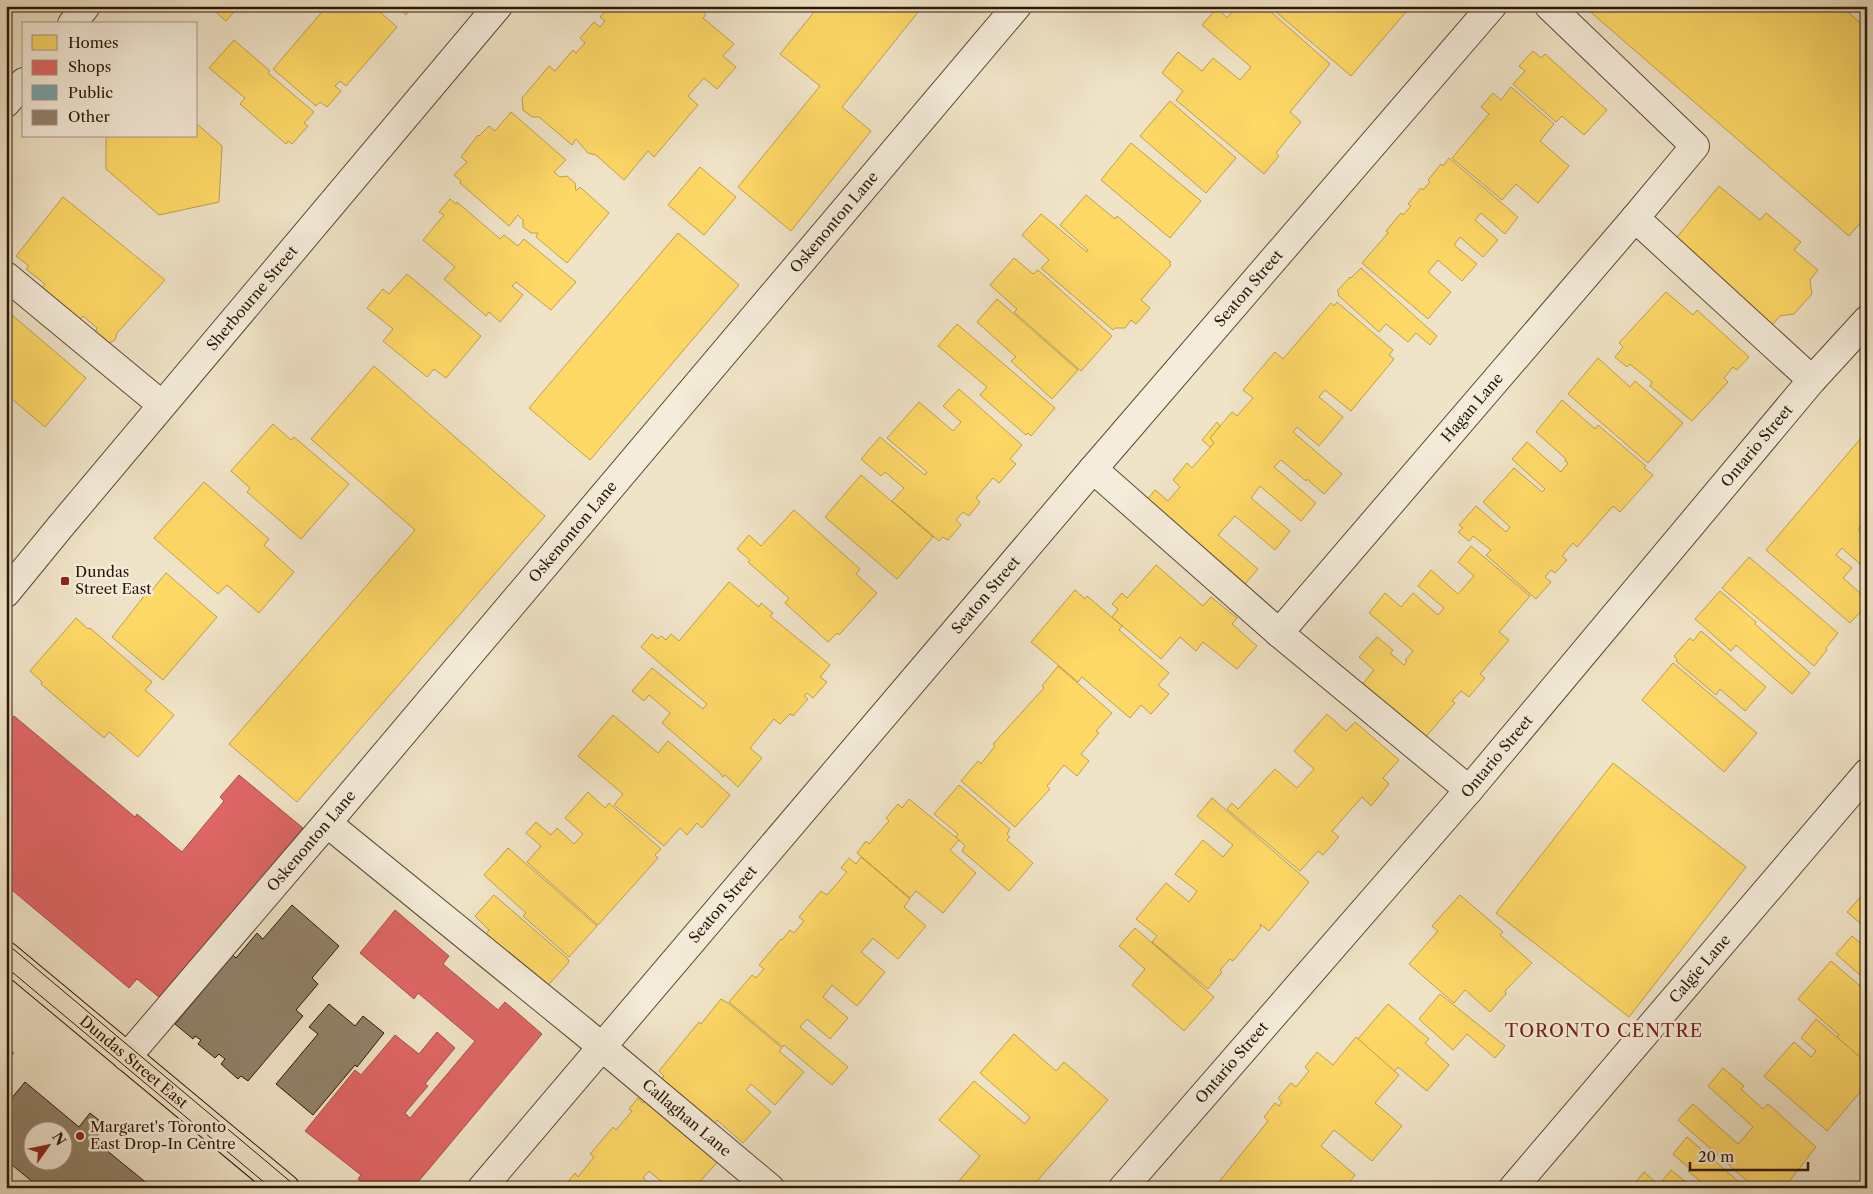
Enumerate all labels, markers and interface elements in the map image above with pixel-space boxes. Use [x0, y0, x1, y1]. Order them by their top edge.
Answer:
legend [22, 22, 198, 138]
text: Homes [68, 33, 119, 52]
text: Shops [68, 57, 111, 76]
text: Public [68, 83, 113, 102]
text: Other [68, 107, 111, 126]
street label: Oskenonton Lane [786, 167, 882, 277]
street label: Sherbourne Street [202, 241, 302, 354]
street label: Seaton Street [1210, 245, 1287, 331]
street label: Hagan Lane [1437, 369, 1507, 446]
street label: Ontario Street [1717, 400, 1797, 491]
street label: Oskenonton Lane [524, 477, 621, 586]
street label: Seaton Street [947, 552, 1024, 637]
place label: Dundas Street East [75, 562, 152, 598]
marker: Dundas Street East [59, 575, 71, 587]
street label: Ontario Street [1457, 711, 1537, 801]
street label: Oskenonton Lane [263, 786, 359, 895]
street label: Seaton Street [684, 861, 761, 947]
street label: Calgie Lane [1665, 930, 1734, 1007]
street label: Dundas Street East [76, 1011, 192, 1113]
street label: Ontario Street [1191, 1017, 1273, 1107]
district label: TORONTO CENTRE [1505, 1020, 1703, 1042]
street label: Callaghan Lane [638, 1075, 735, 1160]
place label: Margaret's Toronto East Drop-In Centre [90, 1117, 236, 1153]
north arrow [22, 1122, 72, 1172]
text: N [48, 1129, 70, 1149]
marker: Margaret's Toronto East Drop-In Centre [74, 1130, 86, 1142]
scale bar [1690, 1139, 1808, 1171]
text: 20 m [1698, 1147, 1734, 1166]

